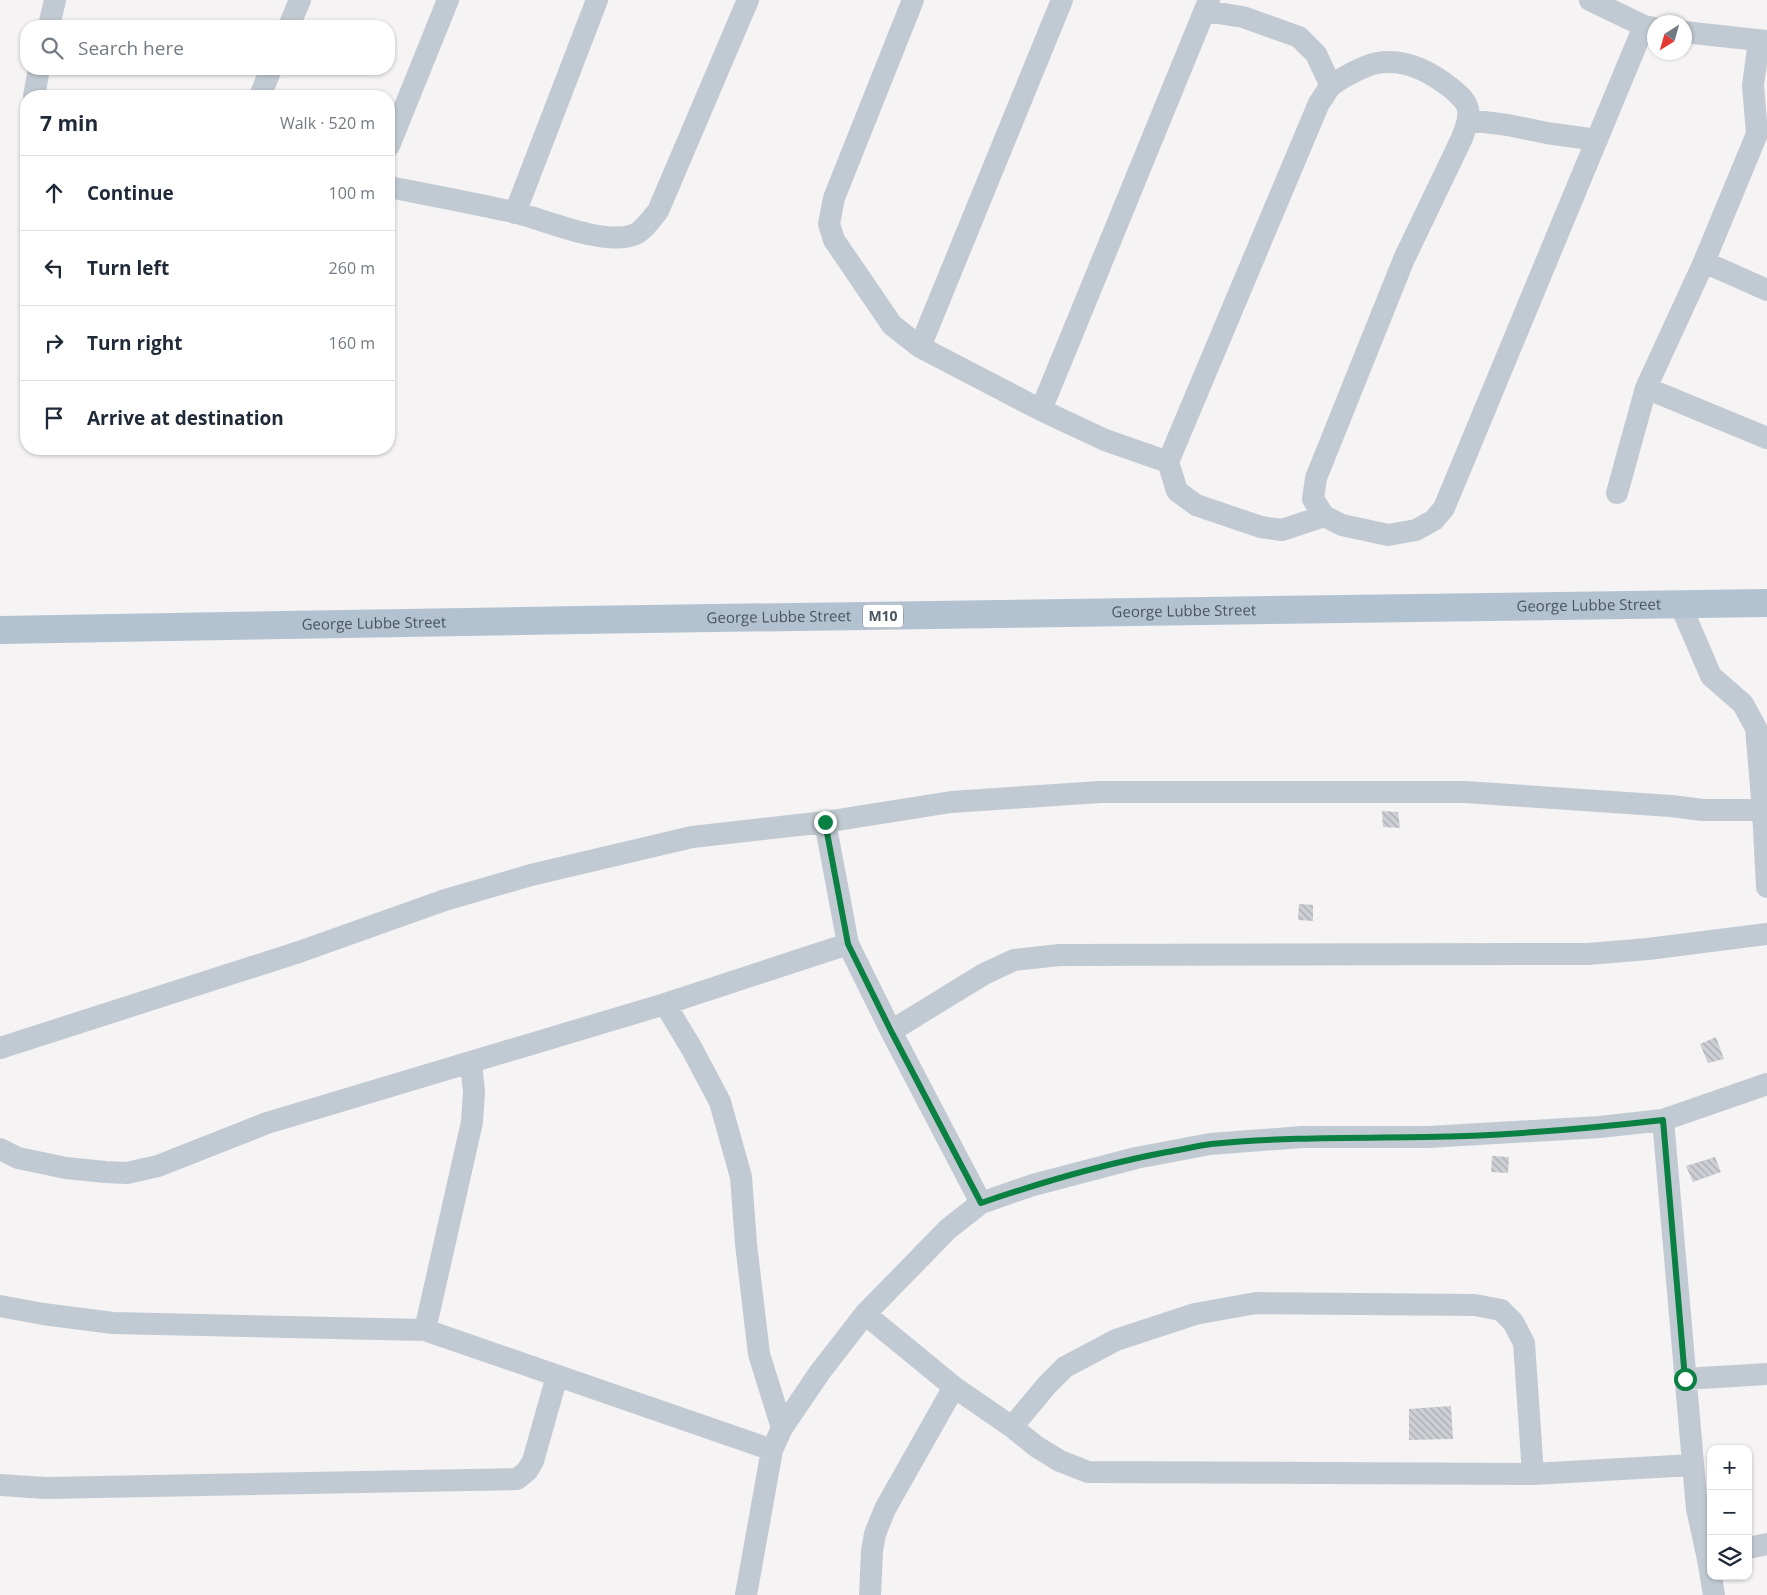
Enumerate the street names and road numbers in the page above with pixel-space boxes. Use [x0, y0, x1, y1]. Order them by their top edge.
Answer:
street label: George Lubbe Street [1516, 594, 1661, 616]
street label: George Lubbe Street [1111, 599, 1256, 621]
road number: M10 [863, 604, 903, 628]
street label: George Lubbe Street [706, 605, 851, 627]
street label: George Lubbe Street [301, 611, 446, 634]

